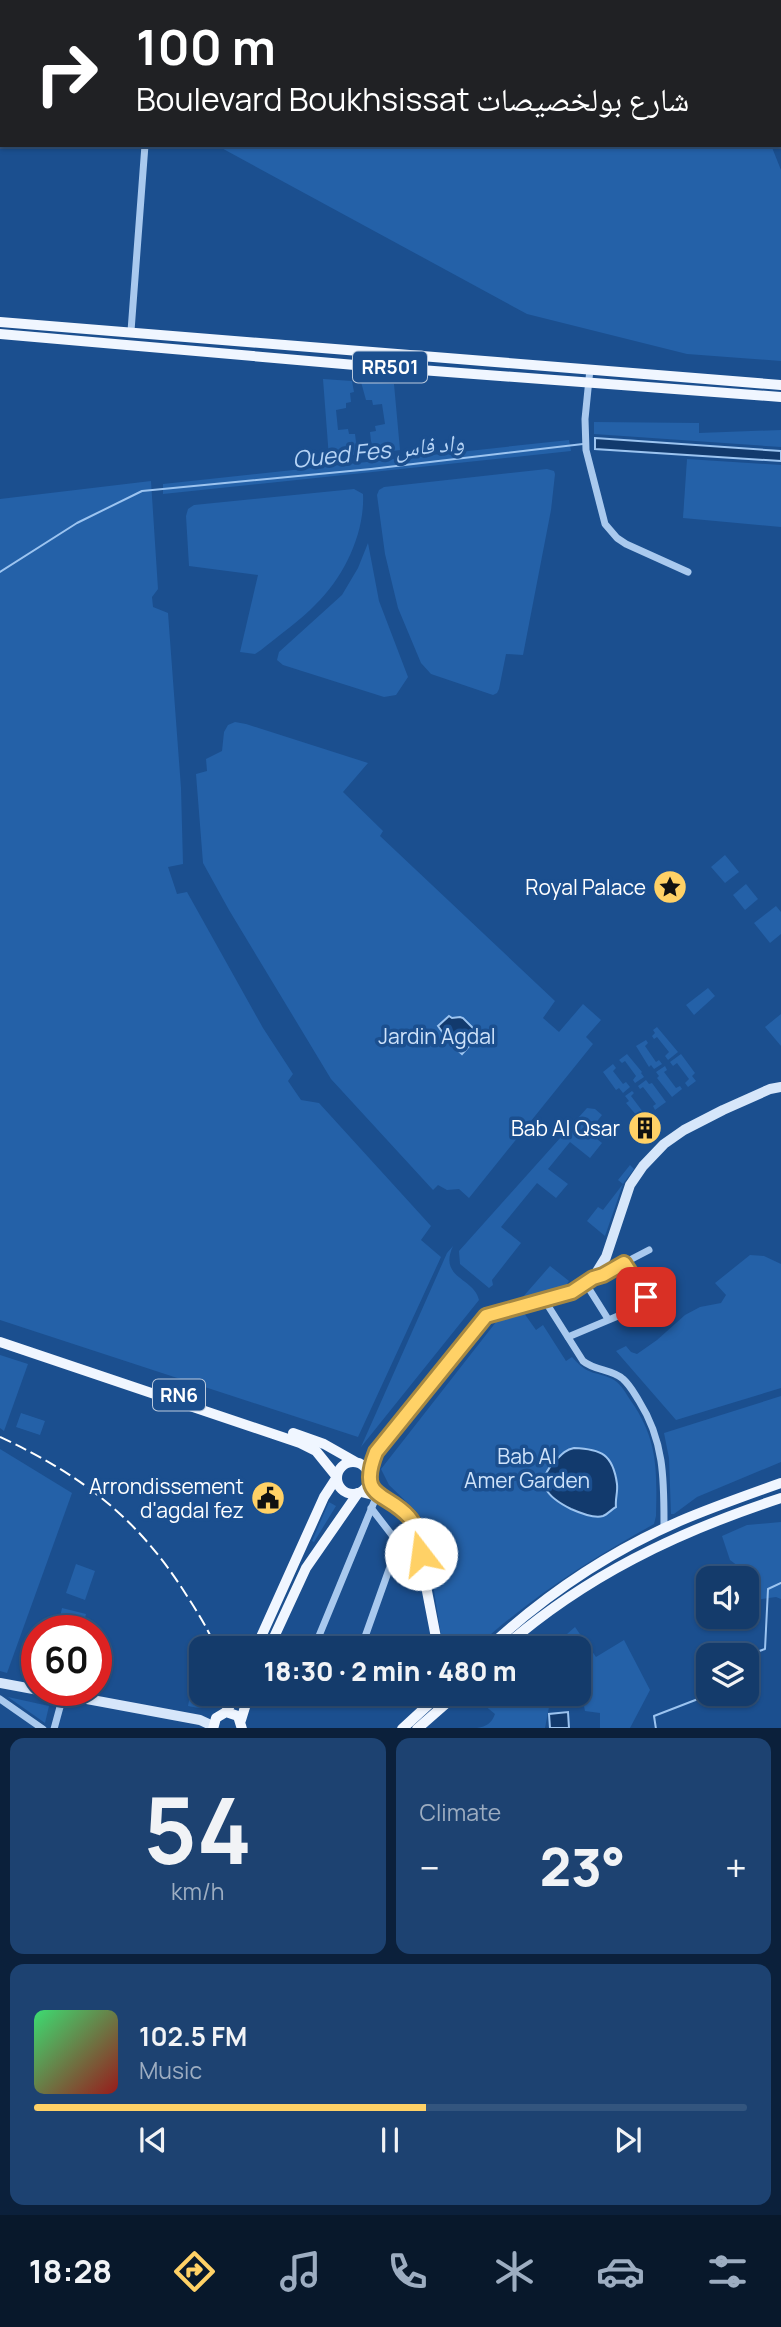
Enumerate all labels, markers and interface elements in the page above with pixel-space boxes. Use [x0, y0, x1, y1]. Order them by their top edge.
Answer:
text: 100 m [136, 13, 276, 80]
icon: right [21, 28, 112, 119]
text: Boulevard Boukhsissat شارع بولخصيصات [136, 77, 689, 121]
road number: RR501 [353, 352, 427, 382]
water label: Oued Fes واد فاس [291, 425, 466, 475]
place icon: Royal Palace [651, 868, 689, 906]
place label: Royal Palace [525, 873, 646, 901]
park label: Jardin Agdal [378, 1022, 496, 1050]
building icon: Bab Al Qsar [626, 1109, 664, 1147]
place label: Bab Al Qsar [511, 1114, 620, 1142]
pin [616, 1267, 676, 1327]
icon: arrive [627, 1278, 665, 1316]
road number: RN6 [153, 1380, 205, 1410]
park label: Bab Al Amer Garden [464, 1442, 590, 1494]
place label: Arrondissement d'agdal fez [89, 1472, 244, 1524]
public building icon: Arrondissement d'agdal fez [249, 1479, 287, 1517]
position arrow [384, 1517, 458, 1591]
map controls [696, 1566, 759, 1706]
button: sound [696, 1566, 759, 1629]
speed limit sign: 60 [21, 1615, 112, 1706]
button: layers [696, 1643, 759, 1706]
text: 18:30 · 2 min · 480 m [263, 1653, 517, 1689]
text: 54 [143, 1767, 252, 1891]
text: Climate [420, 1796, 501, 1828]
text: 23° [540, 1831, 625, 1902]
text: − [420, 1841, 440, 1893]
text: + [725, 1841, 747, 1893]
text: km/h [171, 1875, 225, 1907]
text: 102.5 FM [139, 2018, 247, 2054]
text: Music [139, 2054, 202, 2086]
icon: previous [134, 2121, 172, 2159]
icon: pause [371, 2121, 409, 2159]
icon: next [609, 2121, 647, 2159]
icon: directions [170, 2247, 219, 2296]
icon: music [276, 2247, 325, 2296]
icon: phone [383, 2247, 432, 2296]
icon: climate [490, 2247, 539, 2296]
icon: car [596, 2247, 645, 2296]
icon: filters [703, 2247, 752, 2296]
text: 18:28 [29, 2249, 112, 2293]

